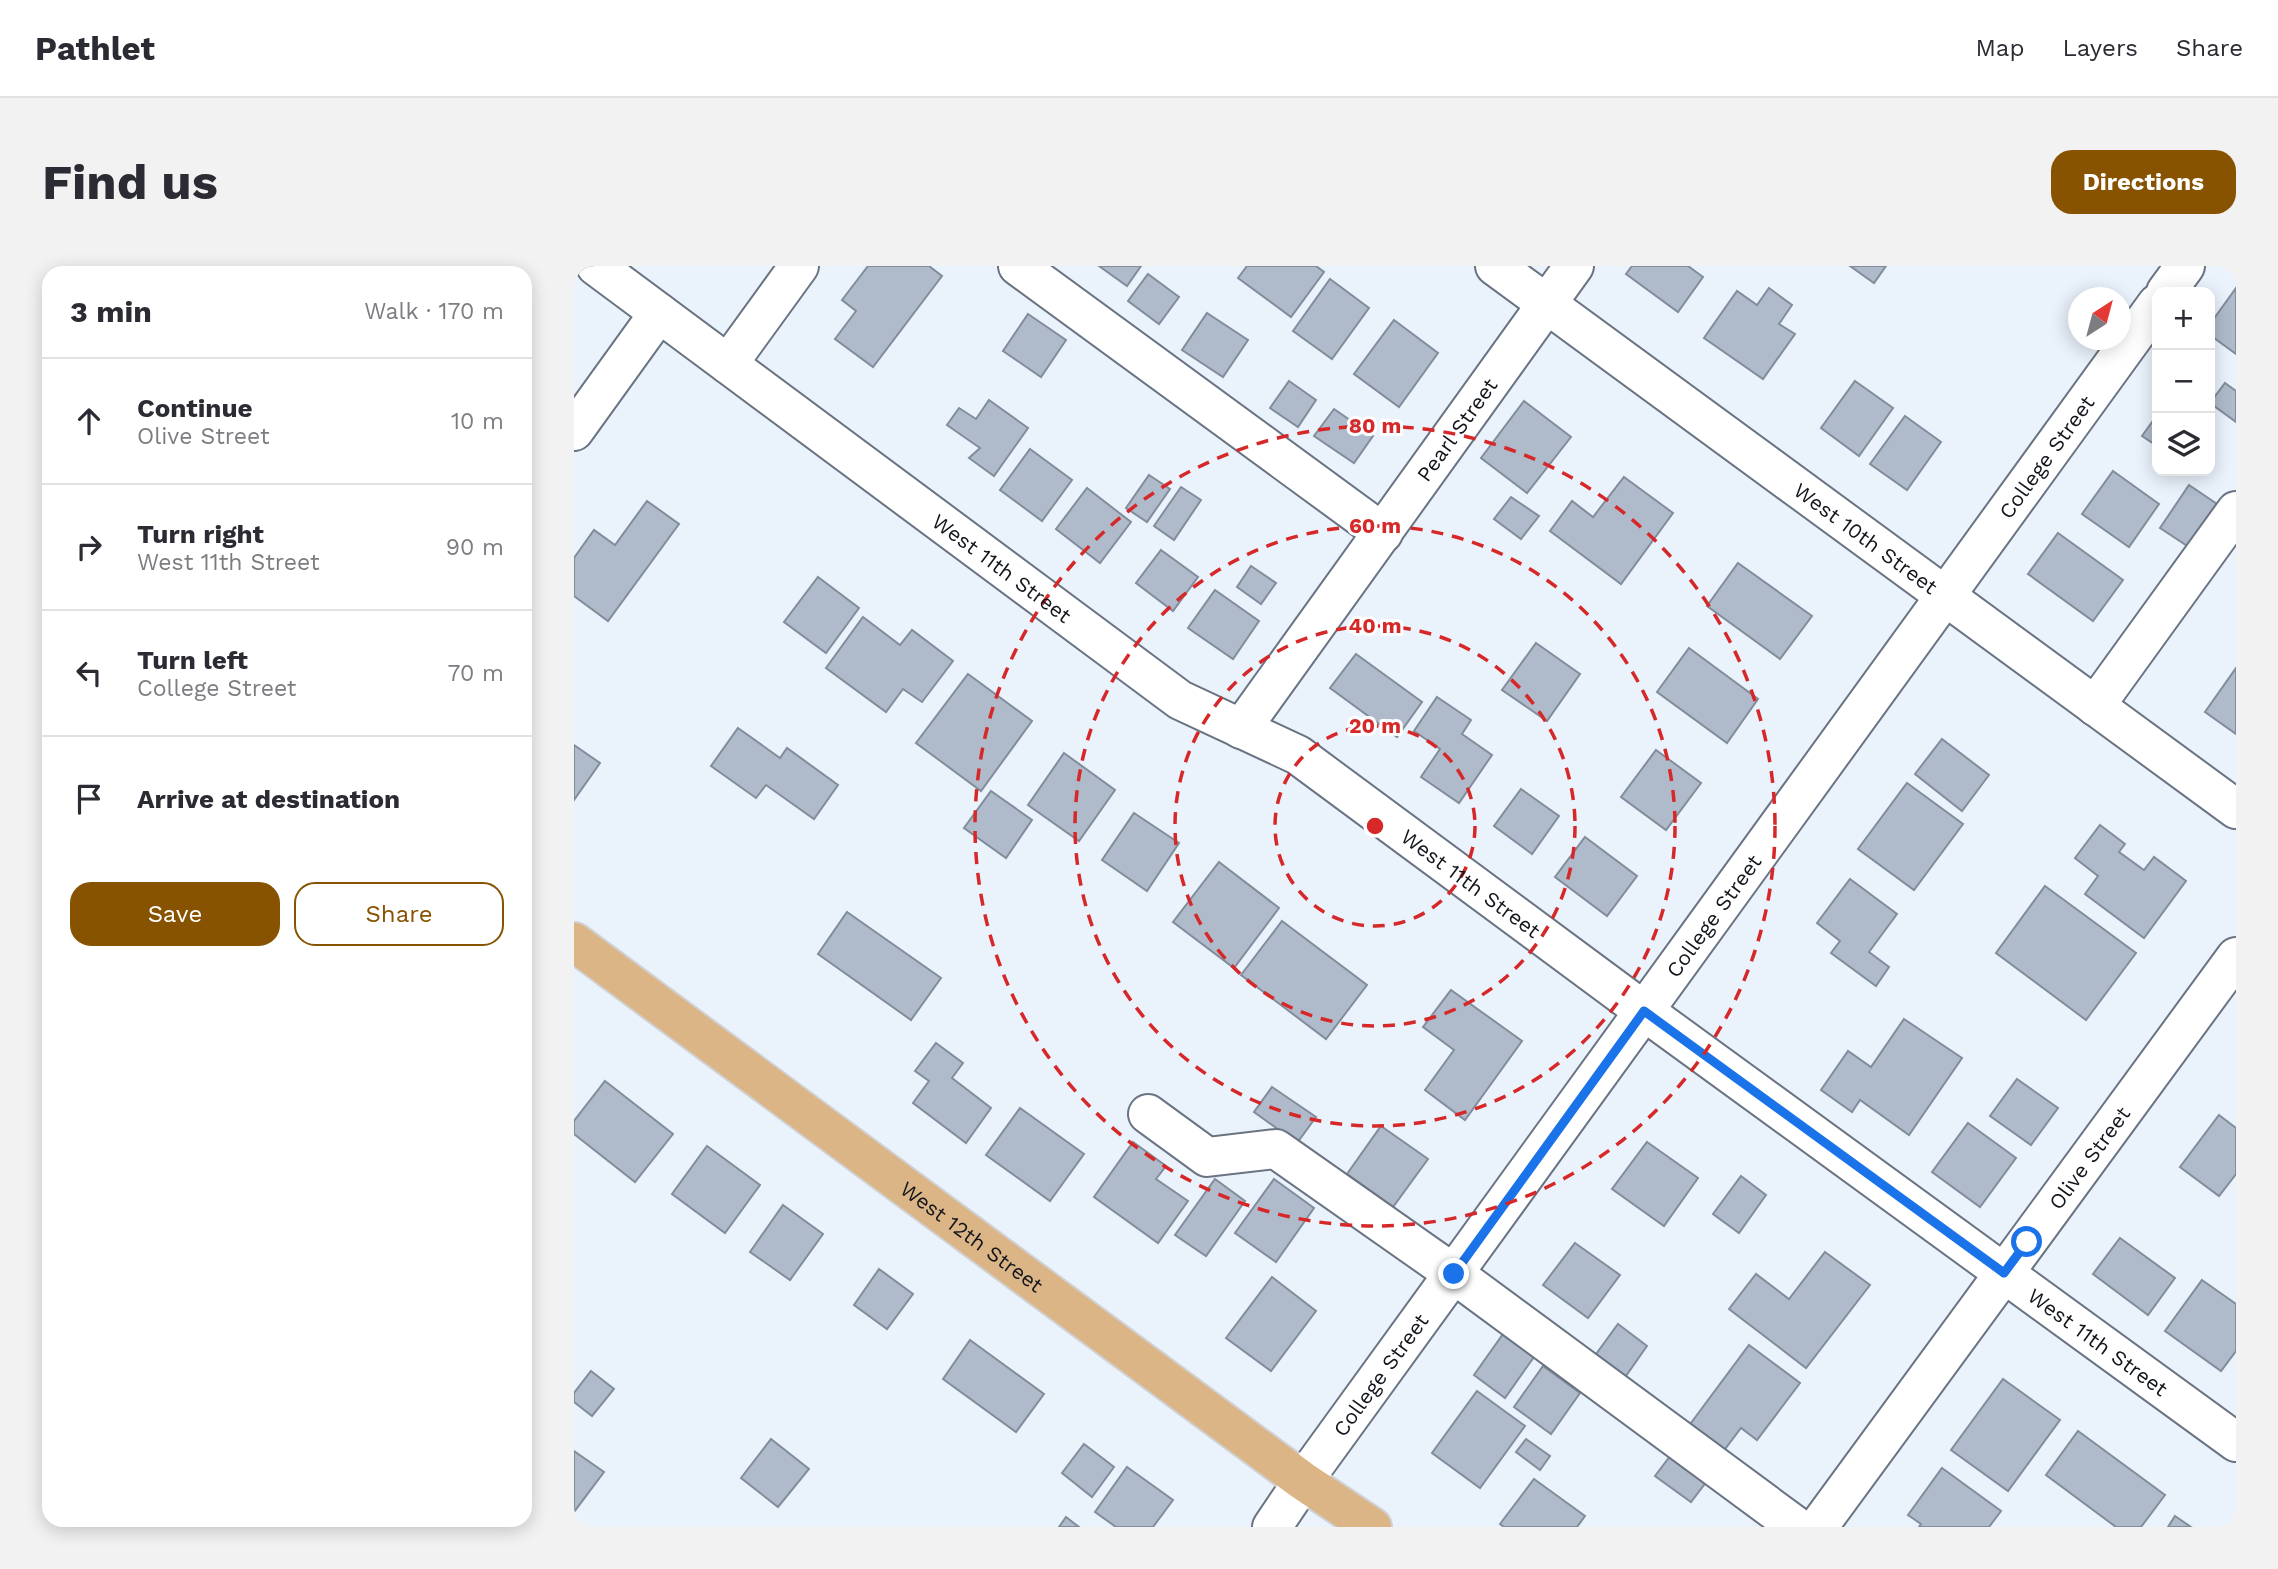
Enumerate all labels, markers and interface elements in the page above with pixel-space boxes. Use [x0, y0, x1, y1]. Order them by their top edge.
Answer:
text: Pathlet [35, 29, 155, 68]
text: Map [1976, 34, 2024, 62]
text: Layers [2062, 34, 2138, 62]
text: Share [2176, 34, 2243, 62]
button: Directions [2051, 150, 2236, 214]
text: Find us [42, 153, 218, 211]
north arrow [2068, 287, 2131, 350]
map controls [2152, 287, 2215, 476]
button: + [2152, 287, 2215, 350]
text: 3 min [70, 294, 152, 329]
text: Walk · 170 m [364, 298, 504, 325]
button: − [2152, 350, 2215, 413]
street label: Pearl Street [1411, 373, 1502, 486]
street label: College Street [1993, 390, 2099, 523]
text: Continue [137, 393, 253, 423]
icon: ahead [70, 402, 108, 440]
text: 10 m [451, 408, 504, 435]
text: 80 m [1349, 413, 1401, 438]
button: layers [2152, 413, 2215, 476]
text: Olive Street [137, 423, 270, 450]
street label: West 10th Street [1789, 477, 1943, 599]
street label: West 11th Street [928, 508, 1077, 628]
text: 60 m [1349, 513, 1401, 538]
text: Turn right [137, 519, 264, 549]
icon: right [70, 528, 108, 566]
text: 90 m [446, 534, 504, 561]
text: West 11th Street [137, 549, 320, 576]
text: 40 m [1349, 613, 1401, 638]
text: Turn left [137, 645, 248, 675]
icon: left [70, 654, 108, 692]
text: 70 m [447, 660, 504, 687]
text: College Street [137, 675, 297, 702]
text: 20 m [1349, 713, 1401, 738]
icon: arrive [70, 780, 108, 818]
text: Arrive at destination [137, 784, 400, 814]
centre of rings [1363, 814, 1387, 838]
street label: West 11th Street [1396, 823, 1546, 943]
street label: College Street [1660, 849, 1766, 982]
button: Save [70, 882, 280, 946]
button: Share [294, 882, 504, 946]
street label: Olive Street [2043, 1101, 2135, 1214]
street label: West 12th Street [896, 1175, 1048, 1297]
route start [2011, 1226, 2042, 1257]
route end [1438, 1258, 1469, 1289]
street label: West 11th Street [2023, 1282, 2173, 1401]
street label: College Street [1327, 1308, 1433, 1441]

